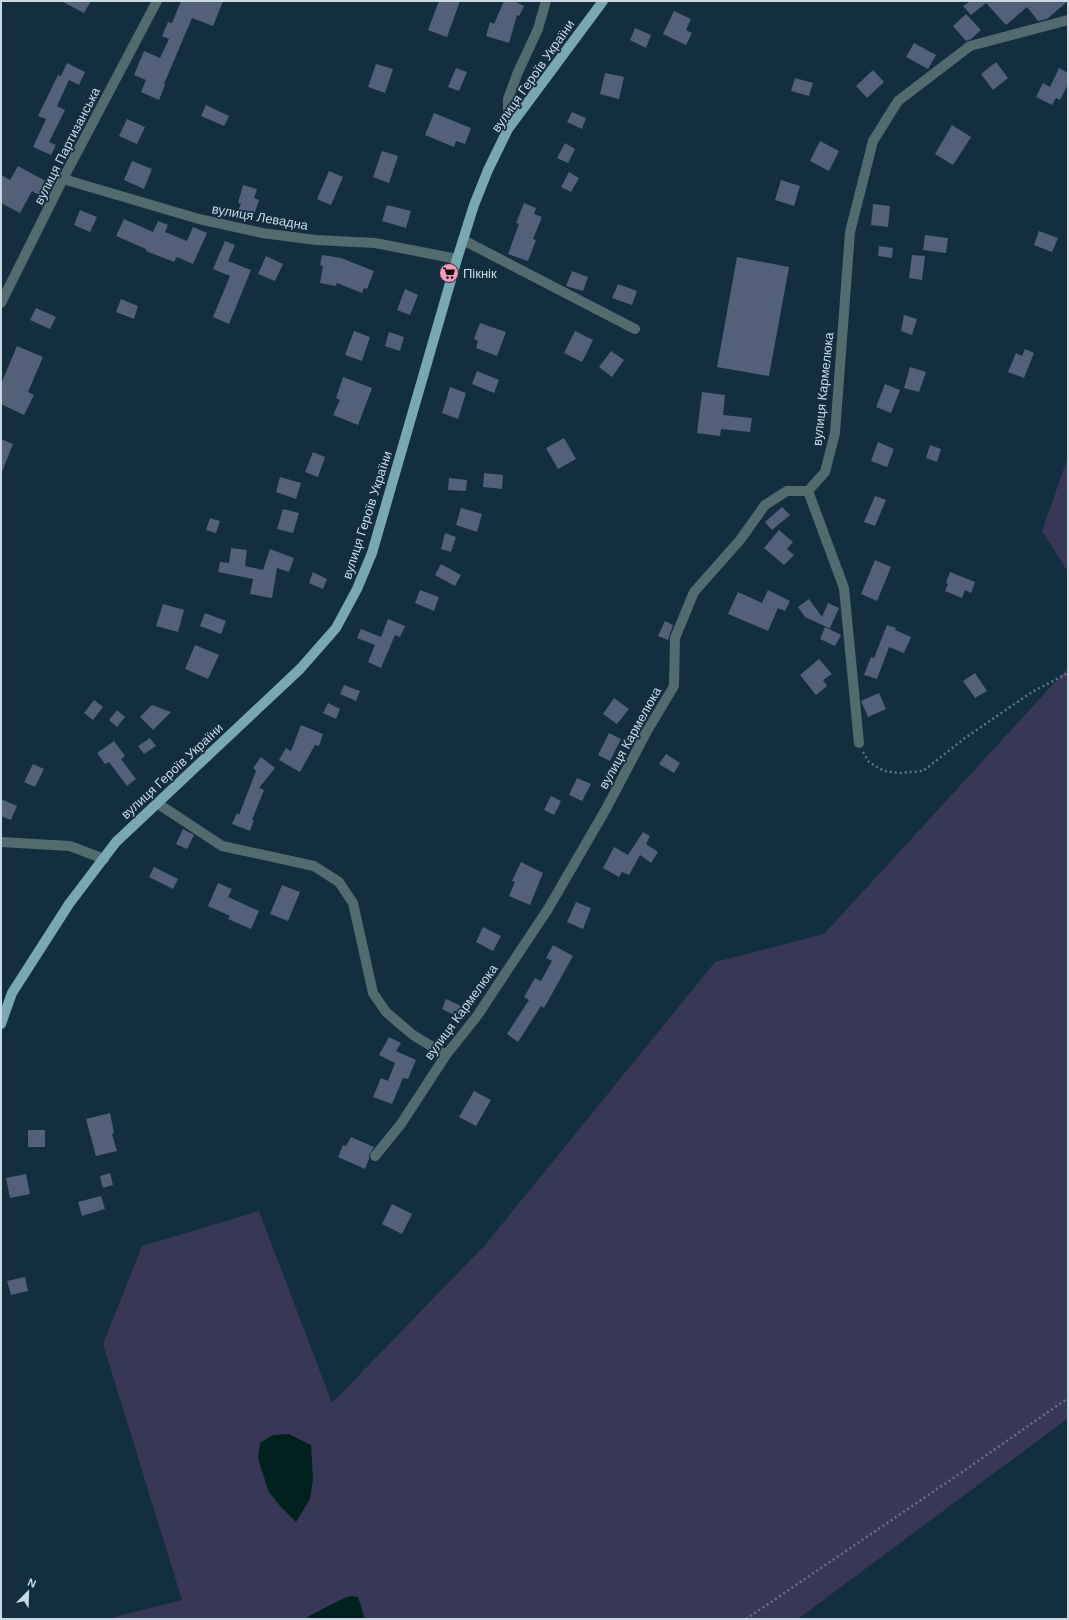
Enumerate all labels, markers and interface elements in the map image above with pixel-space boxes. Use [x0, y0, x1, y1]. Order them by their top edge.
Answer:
street label: вулиця Героїв України [489, 17, 577, 135]
street label: вулиця Партизанська [31, 84, 103, 207]
street label: вулиця Левадна [211, 201, 310, 233]
supermarket icon: Пікнік [438, 262, 460, 284]
place label: Пікнік [463, 266, 497, 281]
street label: вулиця Кармелюка [810, 331, 837, 447]
street label: вулиця Героїв України [339, 449, 395, 581]
street label: вулиця Кармелюка [596, 684, 665, 792]
street label: вулиця Героїв України [118, 720, 226, 822]
street label: вулиця Кармелюка [421, 961, 501, 1063]
north arrow [8, 1572, 48, 1612]
text: N [26, 1576, 38, 1590]

